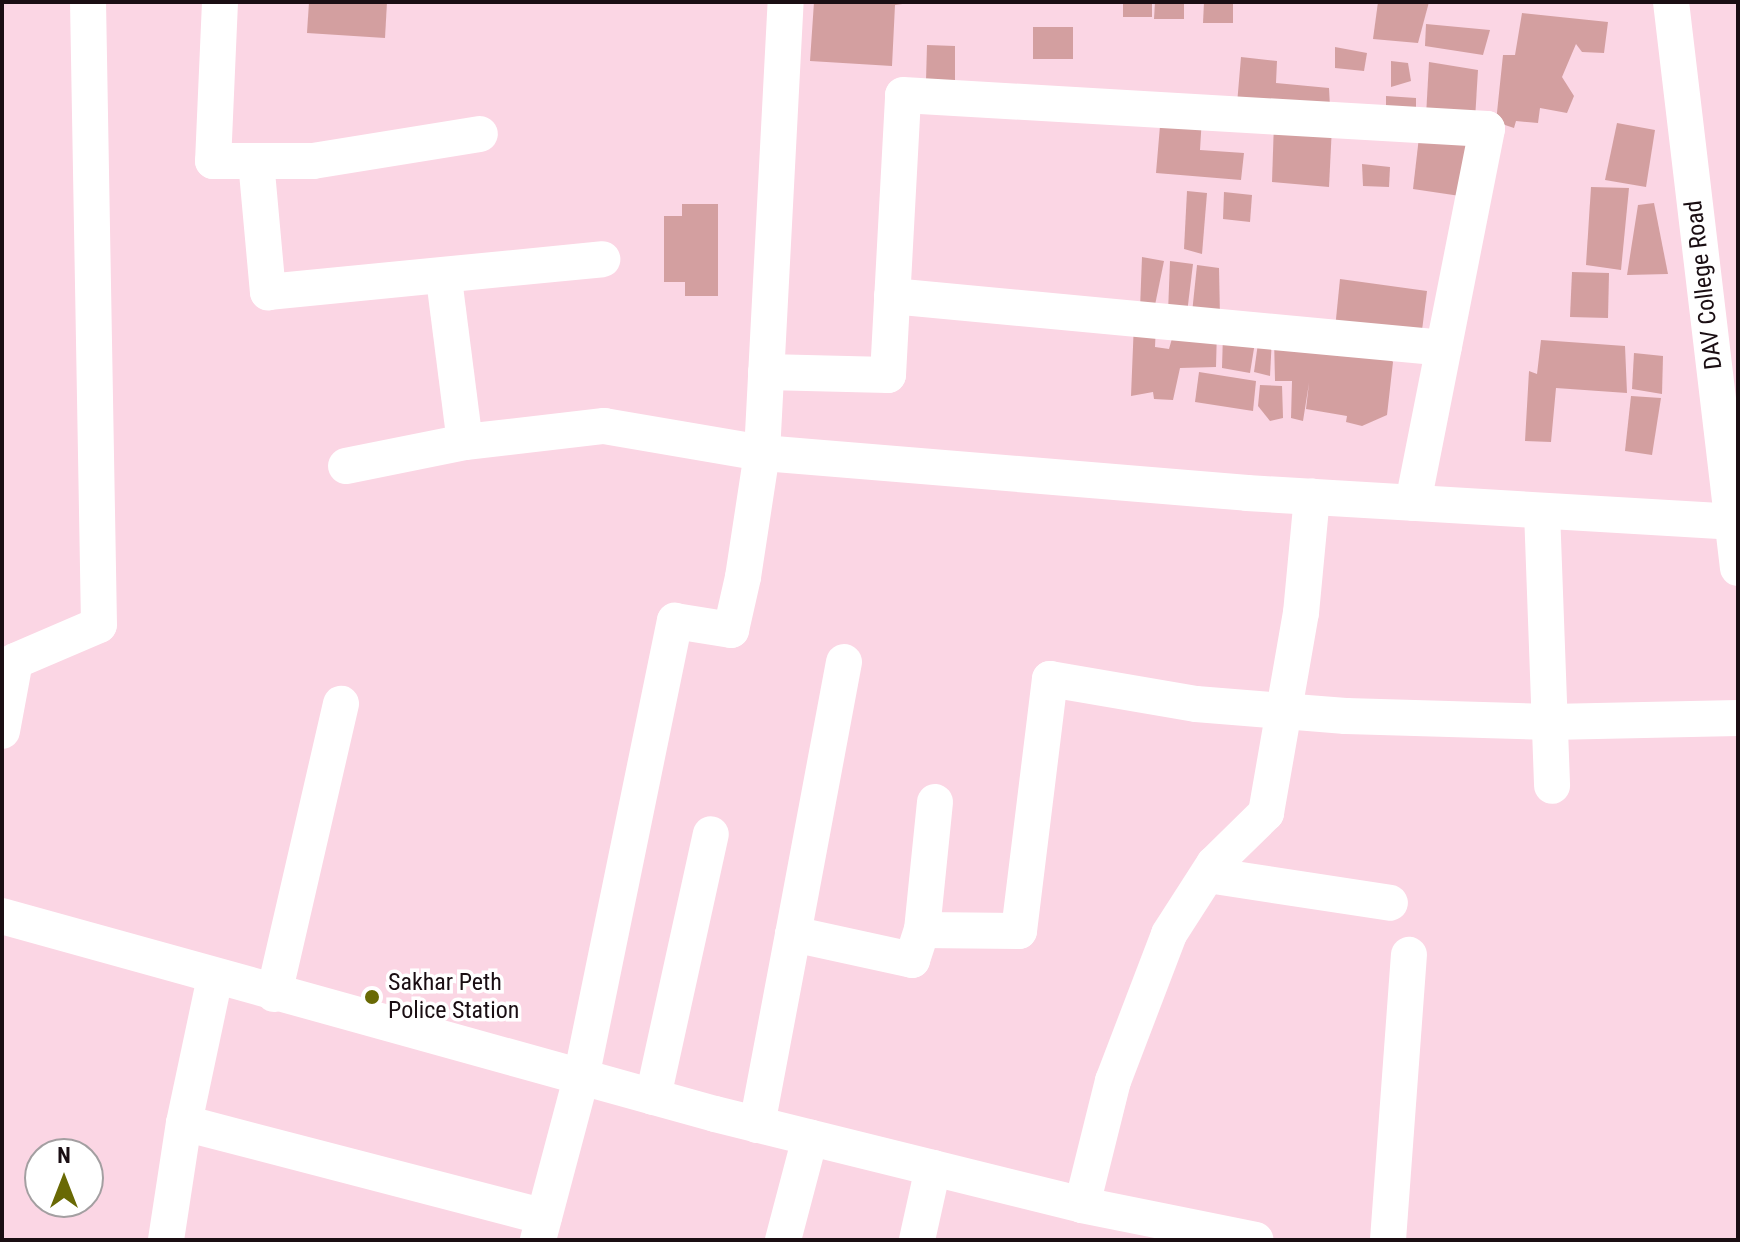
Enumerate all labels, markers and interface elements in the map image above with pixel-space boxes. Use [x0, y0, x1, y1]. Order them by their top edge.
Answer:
street label: DAV College Road [1679, 199, 1729, 371]
place label: Sakhar Peth Police Station [388, 969, 519, 1025]
marker: Sakhar Peth Police Station [363, 988, 381, 1006]
north arrow [24, 1138, 104, 1218]
text: N [57, 1143, 71, 1168]

